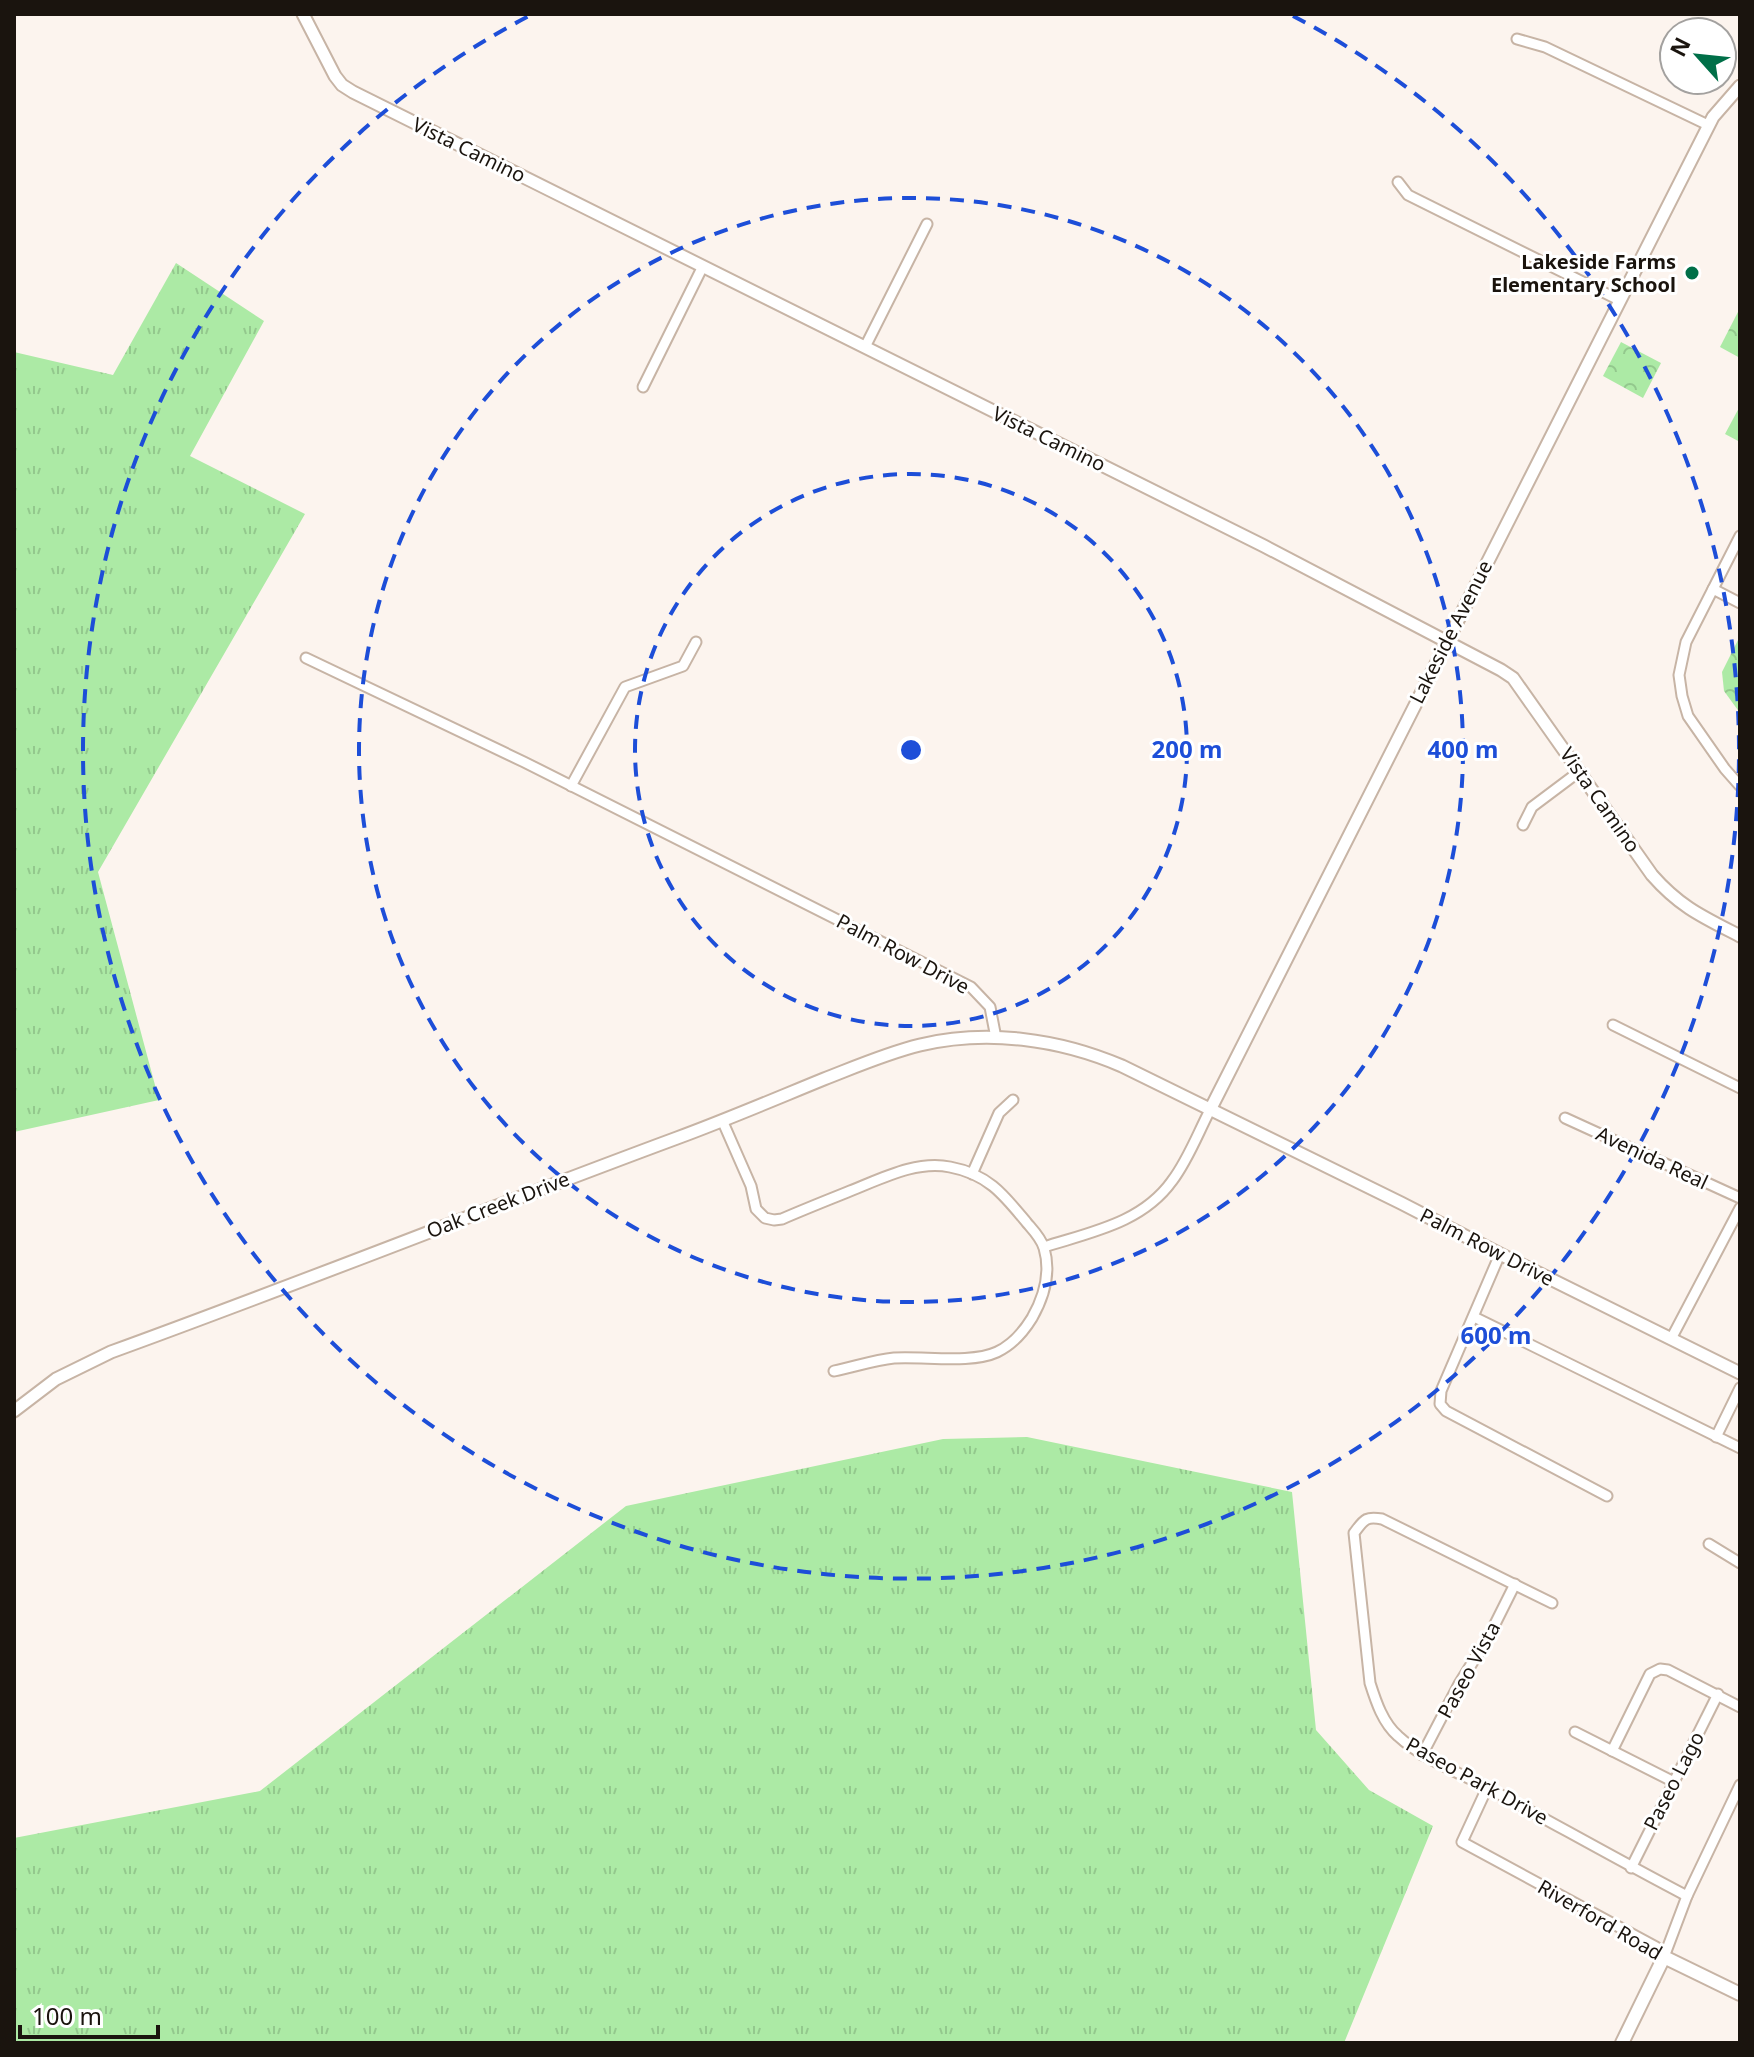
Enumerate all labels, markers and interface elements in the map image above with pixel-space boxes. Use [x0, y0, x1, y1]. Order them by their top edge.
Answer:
north arrow [1658, 16, 1738, 96]
text: N [1662, 32, 1697, 61]
street label: Vista Camino [408, 111, 530, 189]
place label: Lakeside Farms Elementary School [1491, 248, 1676, 298]
marker: Lakeside Farms Elementary School [1683, 264, 1701, 282]
street label: Vista Camino [988, 400, 1110, 478]
street label: Lakeside Avenue [1403, 556, 1498, 708]
text: 200 m [1152, 732, 1222, 765]
text: 400 m [1428, 732, 1498, 765]
centre of rings [897, 736, 925, 764]
street label: Vista Camino [1554, 742, 1647, 858]
street label: Palm Row Drive [832, 907, 974, 1000]
street label: Avenida Real [1592, 1120, 1713, 1195]
street label: Oak Creek Drive [422, 1165, 573, 1244]
street label: Palm Row Drive [1416, 1201, 1559, 1292]
text: 600 m [1461, 1318, 1531, 1351]
street label: Paseo Vista [1431, 1617, 1506, 1723]
street label: Paseo Lago [1637, 1727, 1710, 1835]
street label: Paseo Park Drive [1401, 1730, 1553, 1831]
street label: Riverford Road [1533, 1873, 1667, 1966]
scale bar [20, 1989, 158, 2039]
text: 100 m [32, 1999, 102, 2032]

